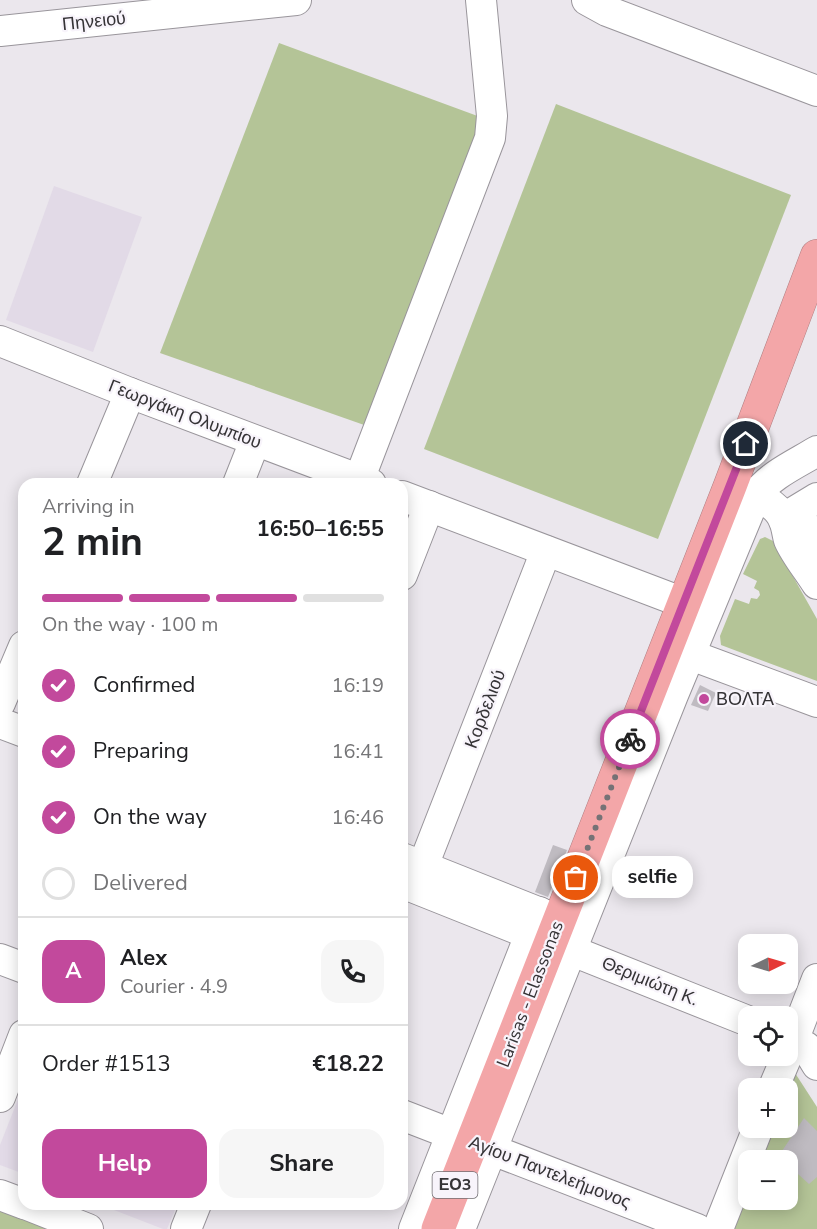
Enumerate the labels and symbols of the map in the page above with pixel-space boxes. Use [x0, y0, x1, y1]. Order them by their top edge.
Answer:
street label: Πηνειού [61, 6, 127, 36]
street label: Γεωργάκη Ολυμπίου [105, 374, 265, 454]
pin [720, 418, 771, 469]
street label: Κορδελιού [459, 666, 511, 752]
place label: ΒΟΛΤΑ [716, 687, 774, 711]
marker: ΒΟΛΤΑ [697, 692, 711, 706]
courier [600, 709, 660, 769]
pin [550, 852, 601, 903]
callout: selfie [612, 857, 693, 899]
street label: Larisas - Elassonas [491, 917, 569, 1071]
north arrow [738, 934, 798, 994]
street label: Θεριμιώτη Κ. [598, 951, 702, 1011]
street label: Αγίου Παντελεήμονος [466, 1130, 635, 1214]
road number: ΕΟ3 [432, 1172, 478, 1198]

